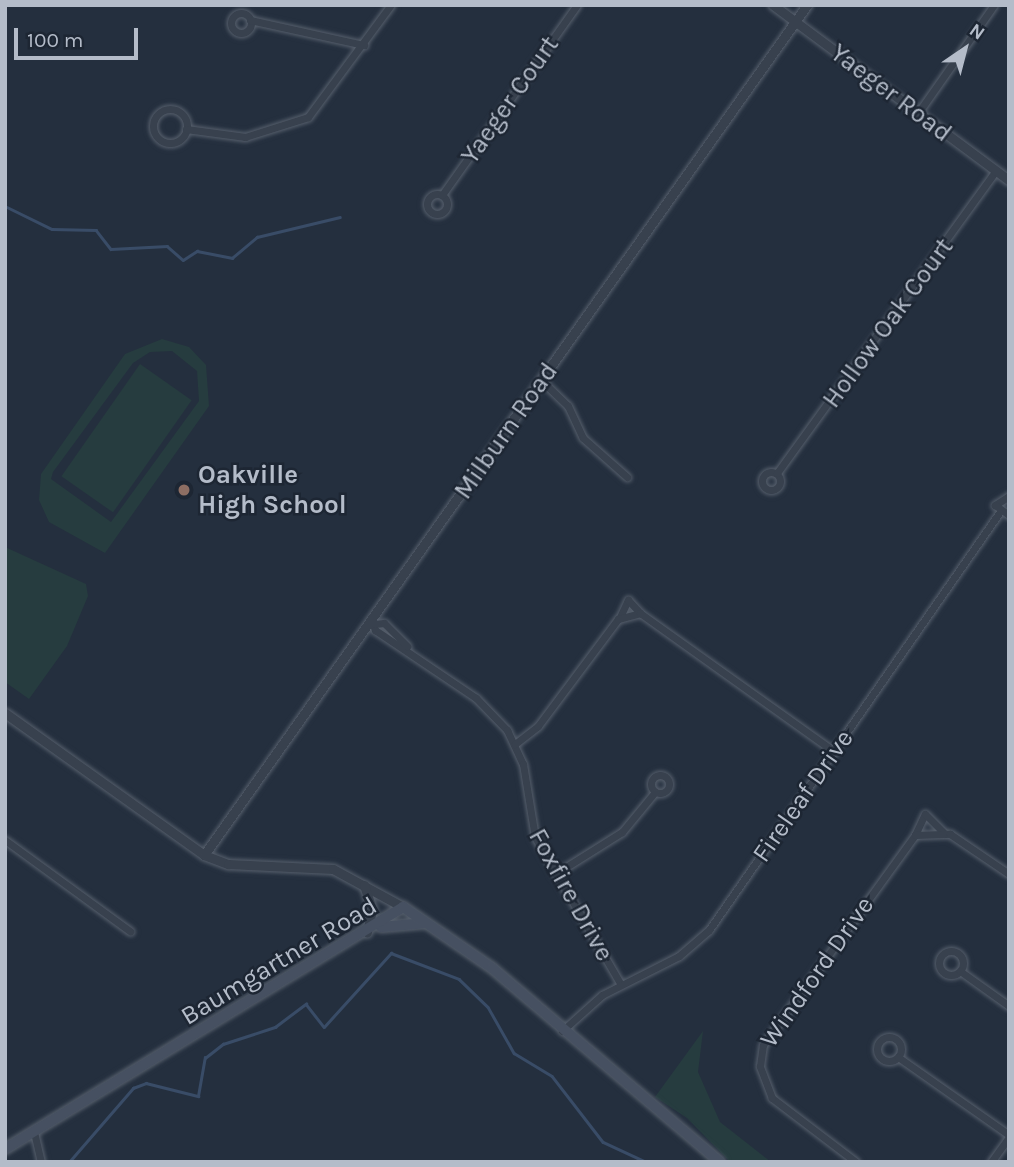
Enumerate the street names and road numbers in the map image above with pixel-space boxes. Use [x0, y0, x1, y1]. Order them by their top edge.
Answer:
street label: Yaeger Court [454, 30, 566, 170]
street label: Yaeger Road [824, 37, 958, 149]
street label: Hollow Oak Court [816, 232, 960, 414]
street label: Milburn Road [448, 357, 564, 505]
street label: Fireleaf Drive [746, 724, 860, 868]
street label: Foxfire Drive [522, 823, 620, 967]
street label: Baumgartner Road [175, 890, 383, 1032]
street label: Windford Drive [753, 891, 881, 1053]

